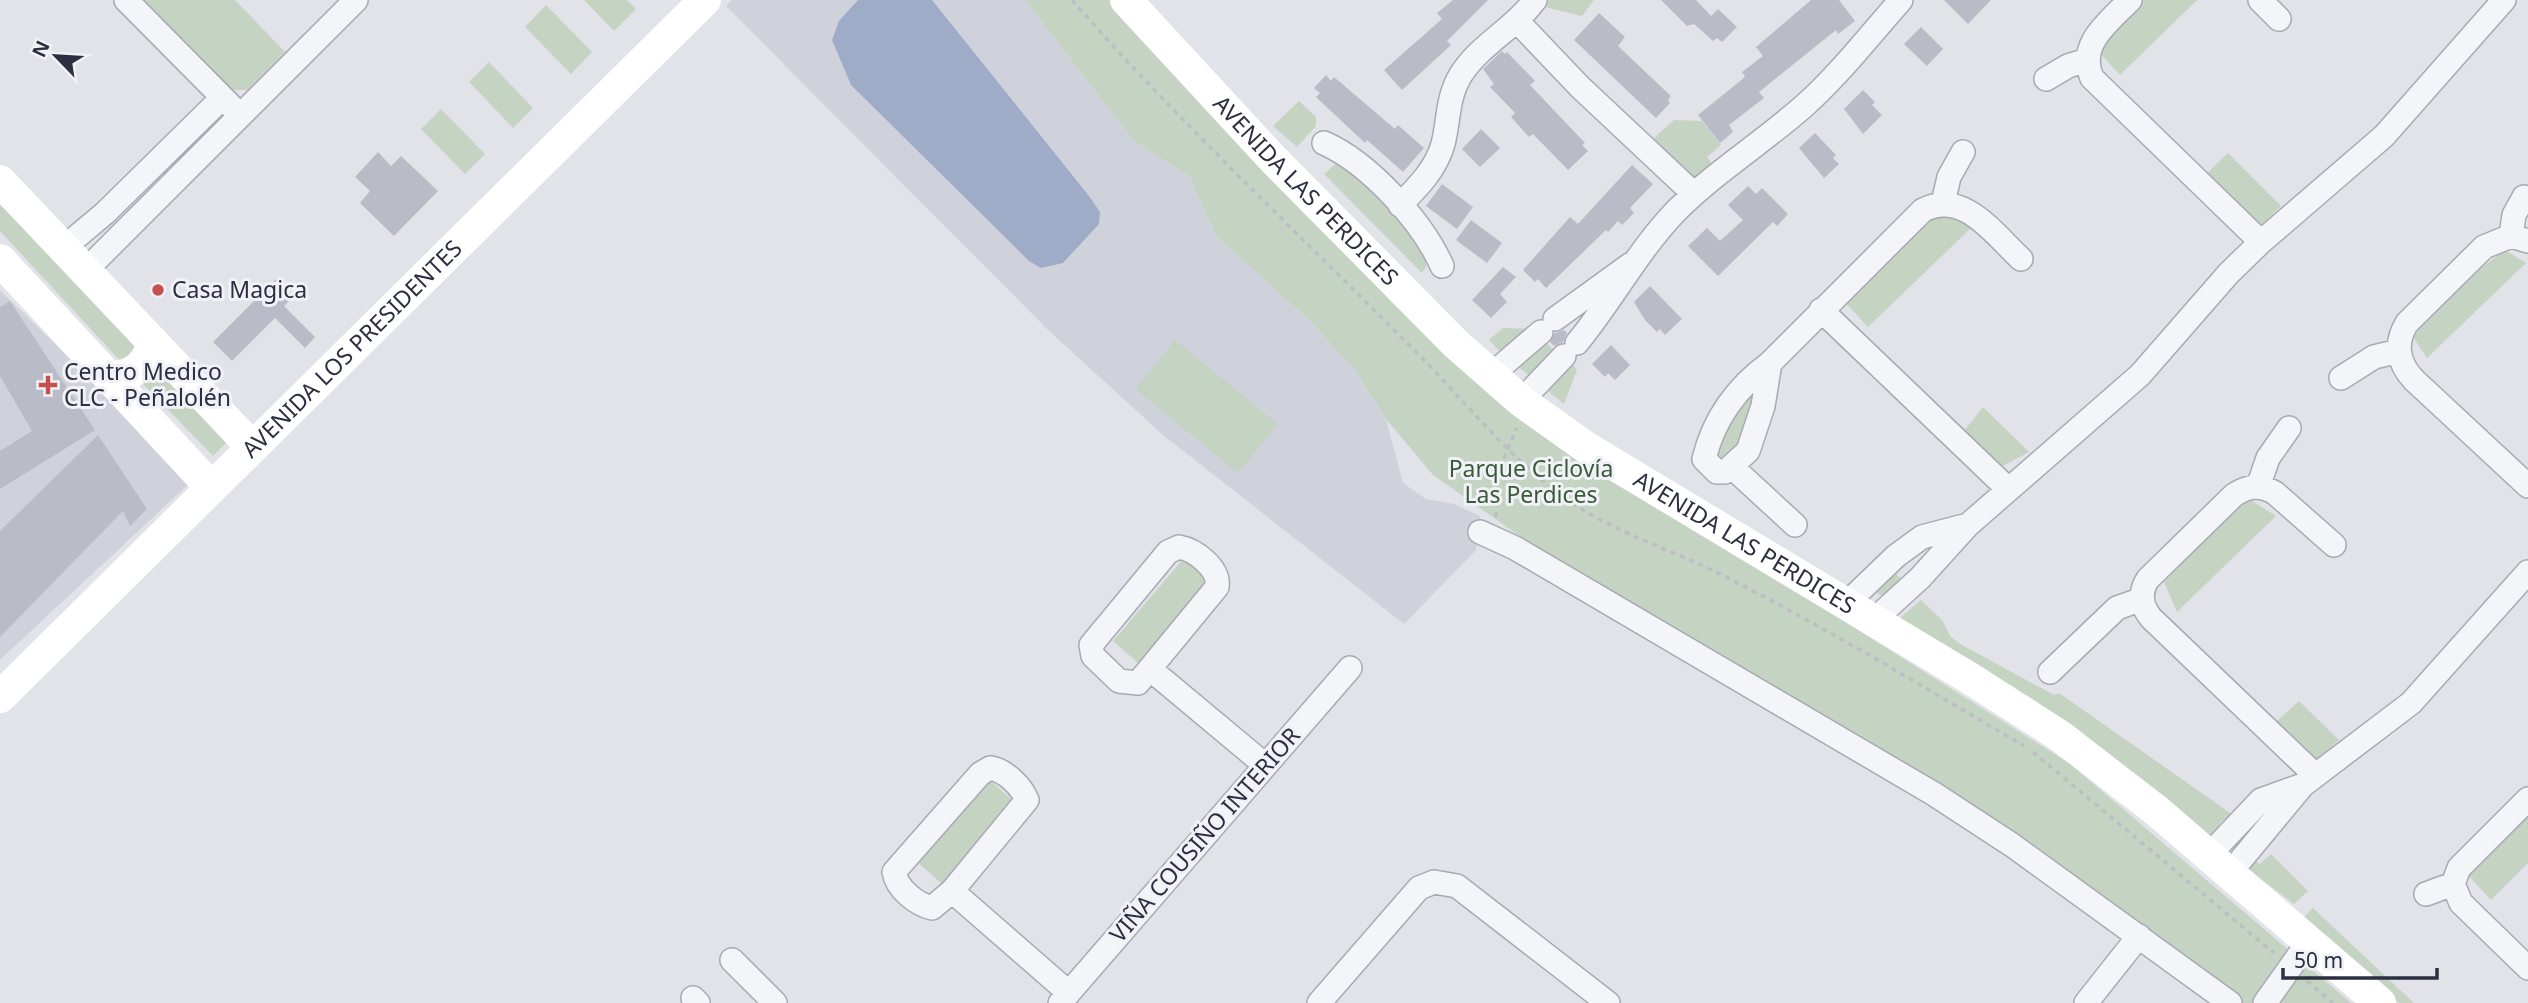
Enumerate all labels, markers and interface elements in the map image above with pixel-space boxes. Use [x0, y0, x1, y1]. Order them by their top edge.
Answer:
north arrow [21, 21, 91, 91]
text: N [26, 36, 56, 61]
street label: AVENIDA LAS PERDICES [1207, 88, 1406, 292]
street label: AVENIDA LOS PRESIDENTES [234, 232, 468, 464]
place label: Casa Magica [172, 273, 307, 305]
marker: Casa Magica [150, 282, 166, 298]
place label: Centro Medico CLC - Peñalolén [64, 355, 231, 413]
marker: Centro Medico CLC - Peñalolén [38, 375, 58, 395]
park label: Parque Ciclovía Las Perdices [1449, 452, 1613, 510]
street label: AVENIDA LAS PERDICES [1628, 463, 1862, 621]
street label: VIÑA COUSIÑO INTERIOR [1102, 720, 1307, 949]
scale bar [2283, 936, 2437, 980]
text: 50 m [2294, 946, 2343, 974]

